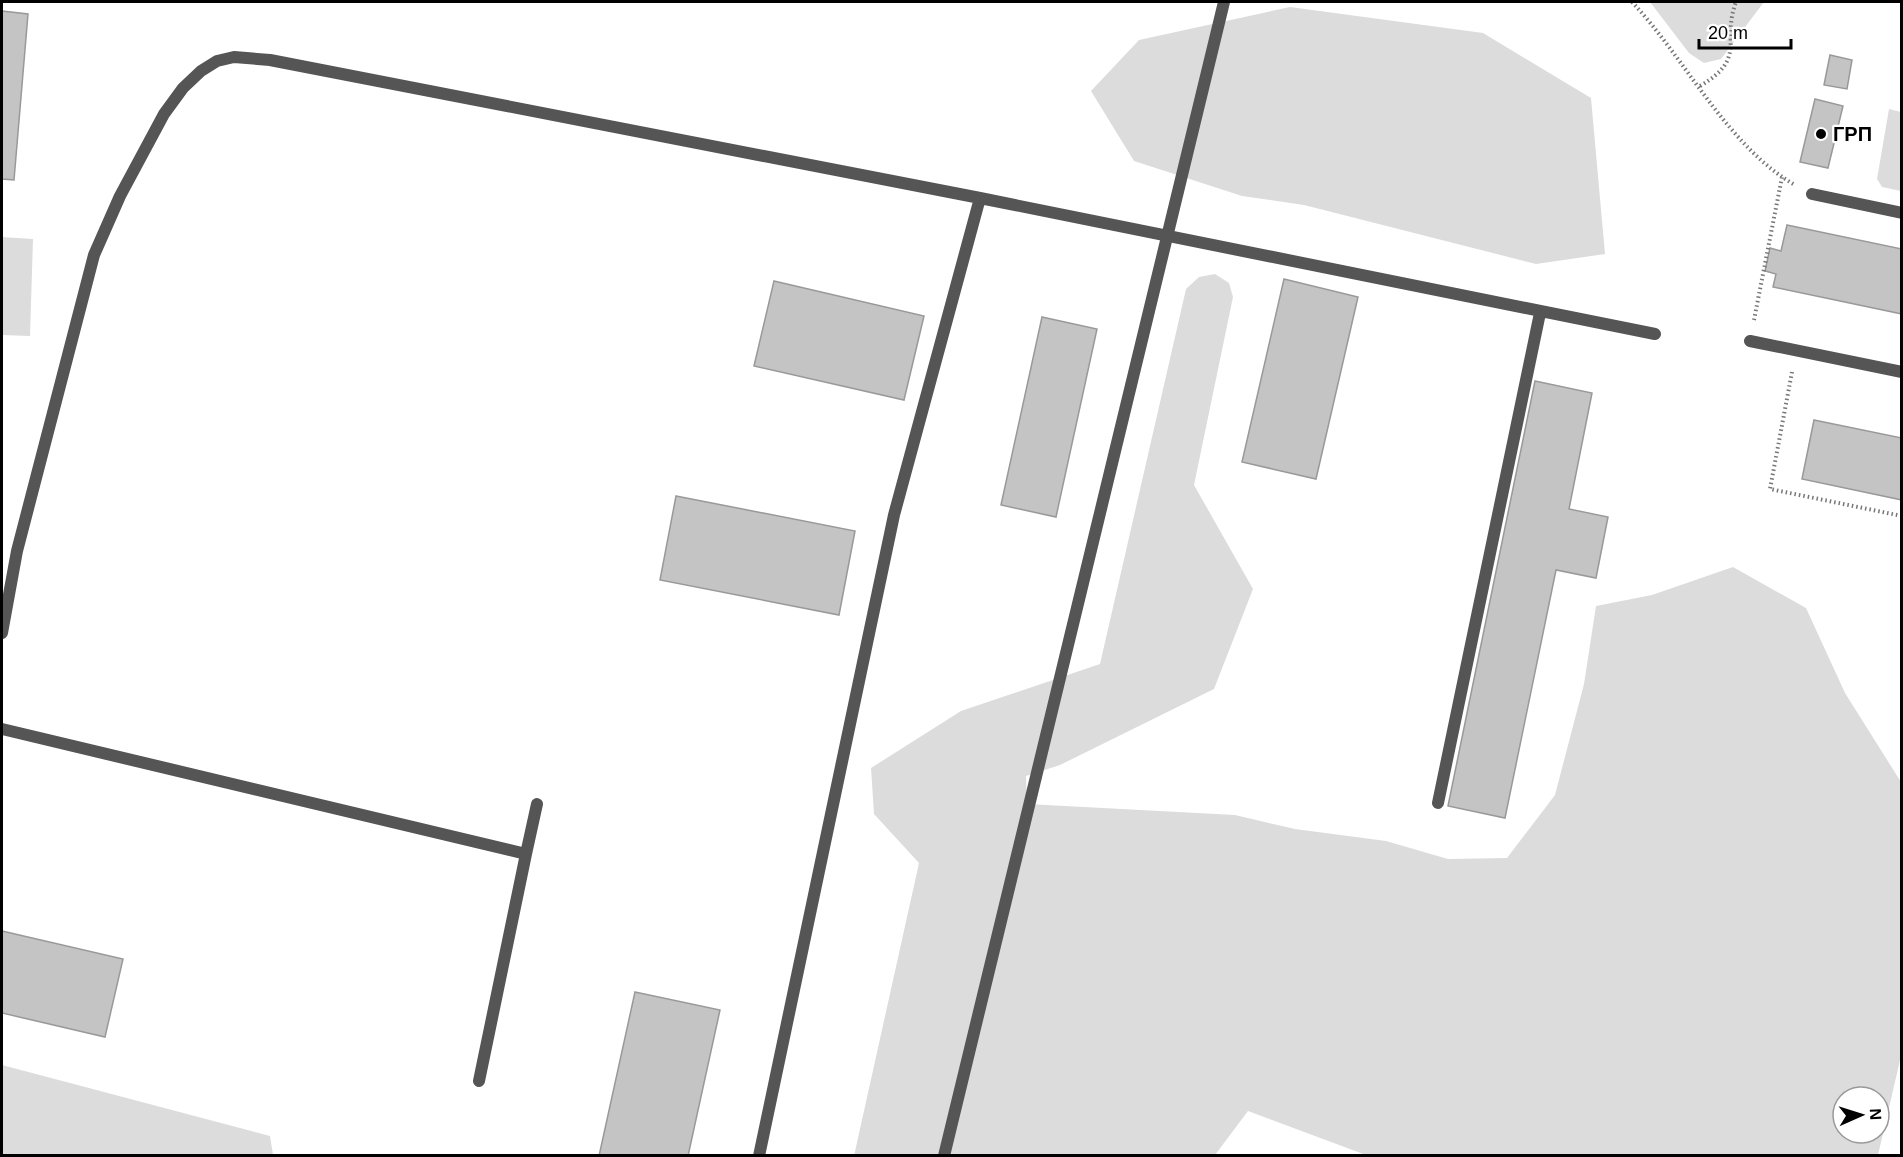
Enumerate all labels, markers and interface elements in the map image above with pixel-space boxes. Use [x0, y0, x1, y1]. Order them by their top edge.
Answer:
scale bar [1699, 12, 1790, 50]
text: 20 m [1708, 23, 1748, 43]
place label: ГРП [1833, 123, 1872, 145]
marker: ГРП [1814, 127, 1828, 141]
north arrow [1831, 1085, 1891, 1145]
text: N [1867, 1108, 1884, 1120]

